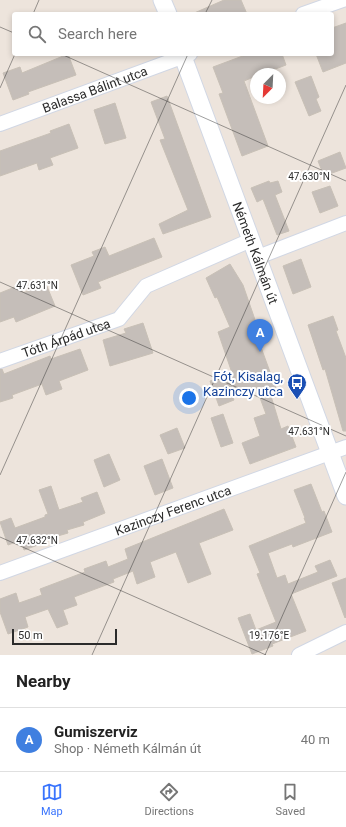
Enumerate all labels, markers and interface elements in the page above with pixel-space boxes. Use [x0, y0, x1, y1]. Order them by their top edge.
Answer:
search box [12, 12, 334, 56]
icon: search [26, 23, 48, 45]
text: Search here [58, 25, 137, 43]
street label: Balassa Bálint utca [40, 63, 149, 115]
north arrow [250, 68, 286, 104]
text: 47.630°N [288, 171, 330, 182]
street label: Németh Kálmán út [230, 200, 282, 306]
text: 47.631°N [16, 280, 58, 291]
street label: Tóth Árpád utca [20, 315, 112, 360]
pin: A [247, 319, 273, 352]
place label: Fót, Kisalag, Kazinczy utca [203, 369, 283, 399]
bus stop icon: Fót, Kisalag, Kazinczy utca [286, 372, 308, 400]
your location [179, 388, 199, 408]
text: 47.631°N [288, 426, 330, 437]
street label: Kazinczy Ferenc utca [113, 482, 233, 538]
text: 47.632°N [16, 535, 58, 546]
scale bar [12, 627, 117, 646]
text: 50 m [18, 629, 43, 642]
text: 19.176°E [249, 630, 289, 641]
text: Nearby [16, 671, 71, 691]
text: Gumiszerviz [54, 723, 138, 741]
text: A [25, 732, 33, 747]
text: 40 m [301, 732, 330, 747]
text: Shop · Németh Kálmán út [54, 741, 201, 756]
tab: Map [41, 781, 63, 818]
tab: Directions [144, 781, 194, 818]
tab: Saved [275, 781, 305, 818]

